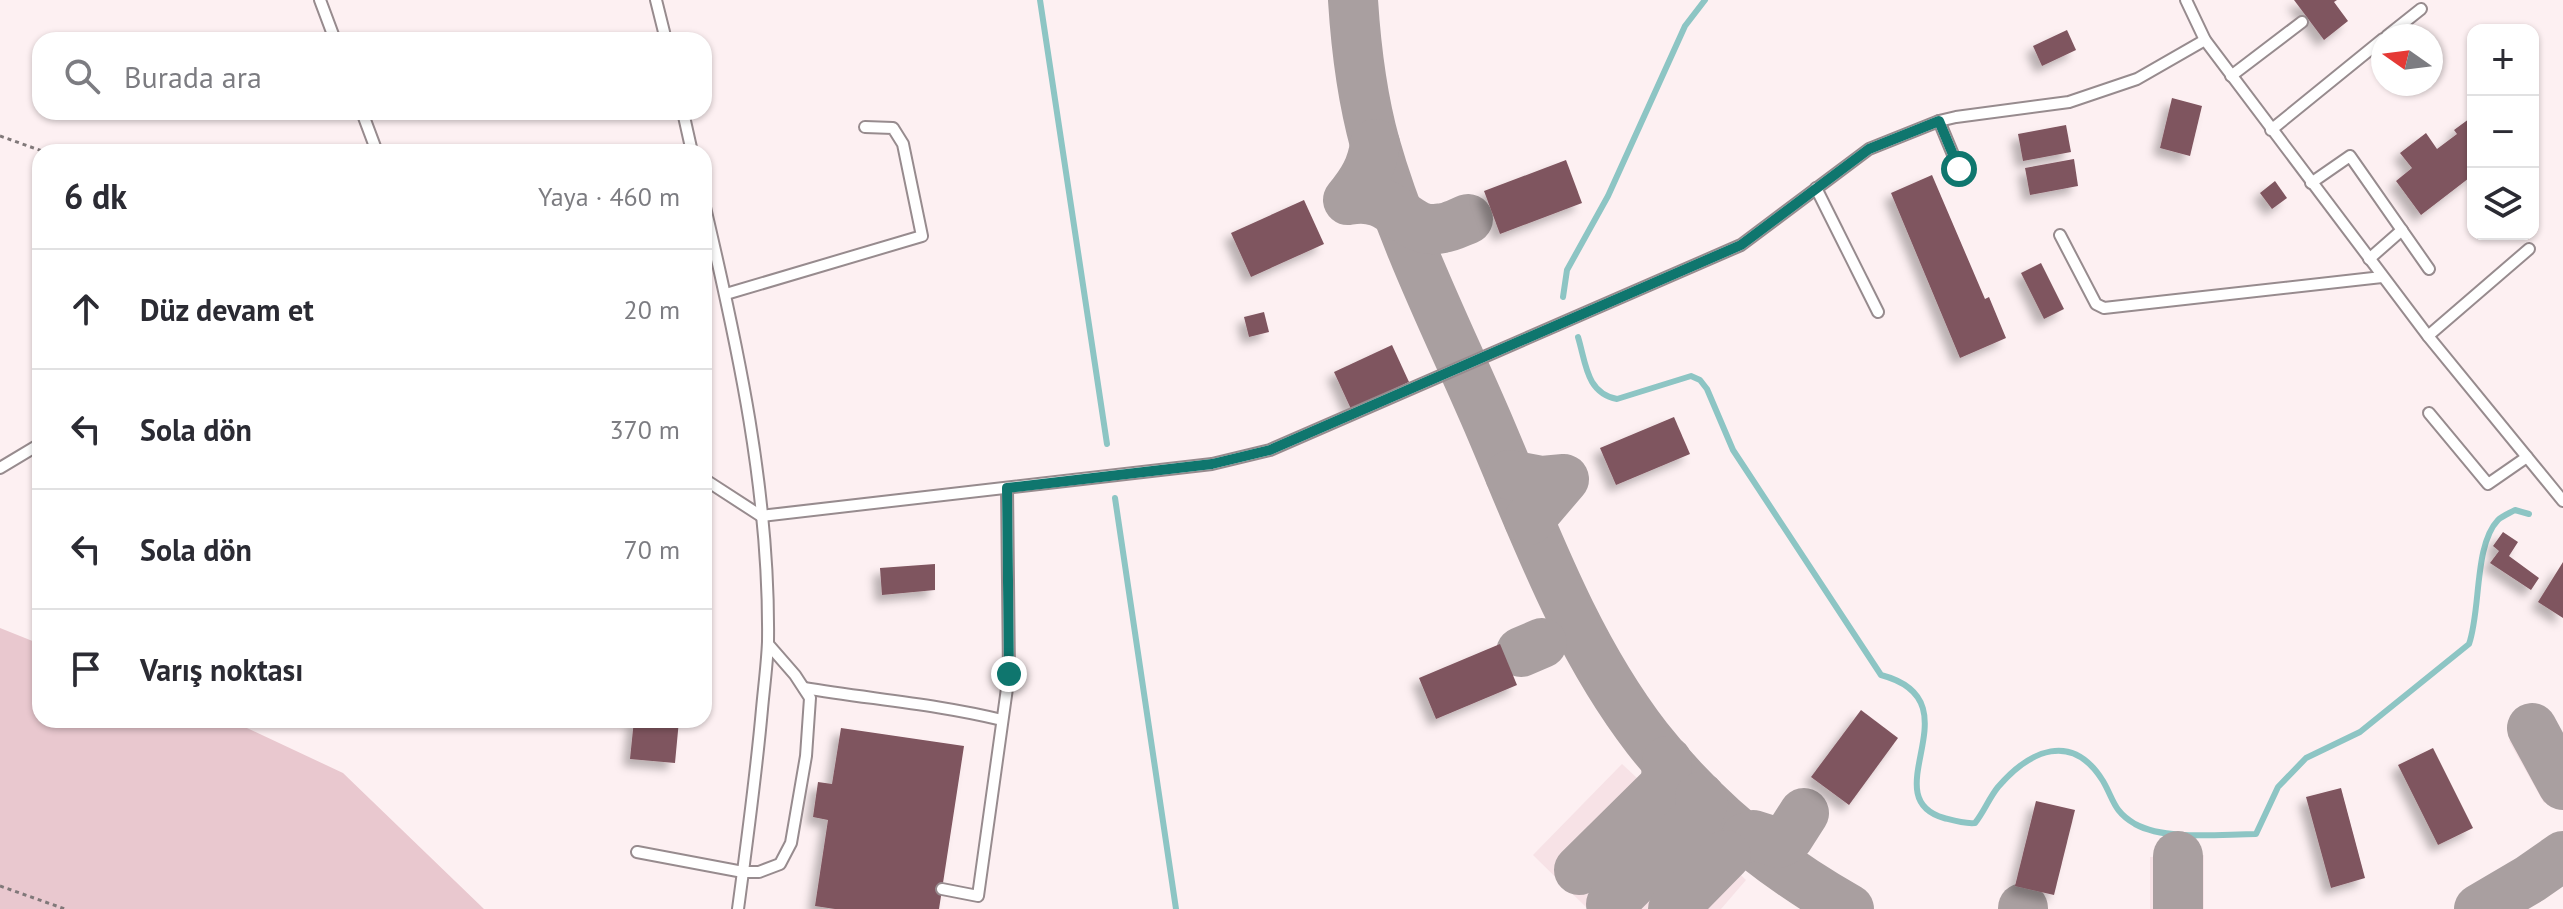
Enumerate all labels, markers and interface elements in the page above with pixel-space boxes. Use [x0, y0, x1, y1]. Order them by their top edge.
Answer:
north arrow [2371, 24, 2443, 96]
map controls [2467, 24, 2539, 240]
button: + [2467, 24, 2539, 96]
search box [32, 32, 712, 120]
icon: search [60, 54, 104, 98]
text: Burada ara [124, 57, 262, 96]
button: − [2467, 96, 2539, 168]
route start [1941, 151, 1977, 187]
button: layers [2467, 168, 2539, 240]
text: 6 dk [64, 174, 127, 218]
text: Yaya · 460 m [538, 180, 680, 213]
icon: ahead [64, 287, 108, 331]
text: Düz devam et [140, 290, 314, 329]
text: 20 m [624, 293, 680, 326]
icon: left [64, 407, 108, 451]
text: Sola dön [140, 410, 252, 449]
text: 370 m [609, 413, 680, 446]
icon: left [64, 527, 108, 571]
text: Sola dön [140, 530, 252, 569]
text: 70 m [624, 533, 680, 566]
icon: arrive [64, 647, 108, 691]
text: Varış noktası [140, 650, 303, 689]
route end [991, 656, 1027, 692]

